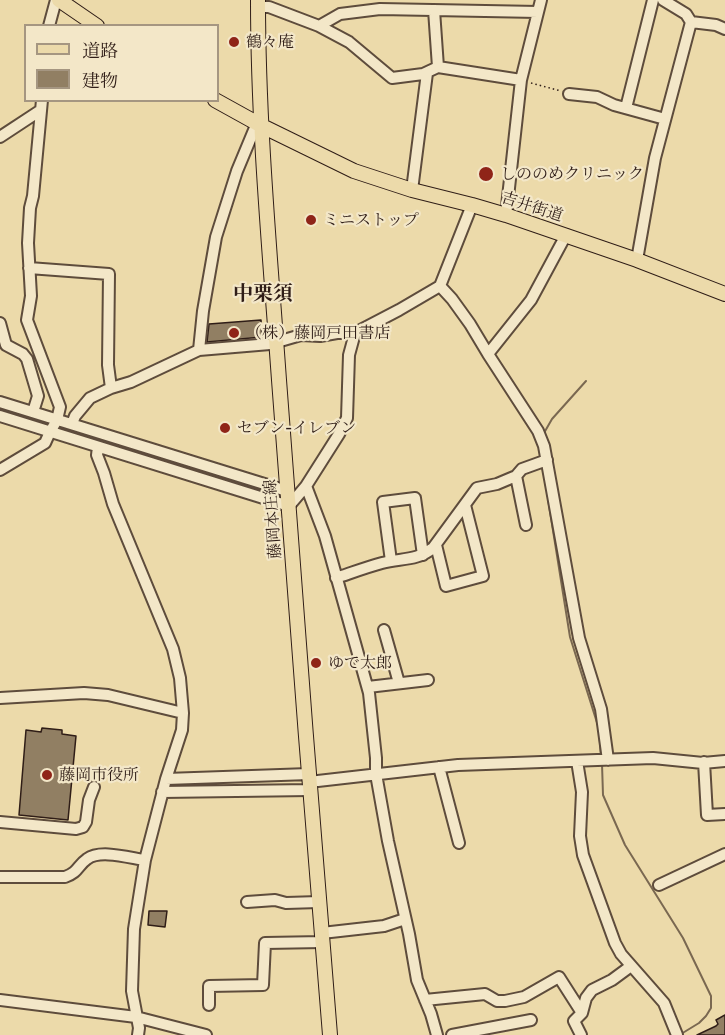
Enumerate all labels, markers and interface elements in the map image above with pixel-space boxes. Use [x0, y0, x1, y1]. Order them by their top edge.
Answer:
legend [24, 24, 219, 102]
place label: 鶴々庵 [246, 32, 294, 52]
marker: 鶴々庵 [227, 35, 241, 49]
text: 道路 [82, 40, 118, 62]
text: 建物 [82, 70, 118, 92]
place label: しののめクリニック [500, 164, 644, 184]
marker: しののめクリニック [477, 165, 495, 183]
street label: 吉井街道 [499, 188, 565, 226]
place label: ミニストップ [323, 210, 419, 230]
marker: ミニストップ [304, 213, 318, 227]
district label: 中栗須 [233, 282, 293, 306]
place label: （株）藤岡戸田書店 [246, 323, 390, 343]
marker: （株）藤岡戸田書店 [227, 326, 241, 340]
place label: セブン-イレブン [237, 418, 356, 438]
marker: セブン-イレブン [218, 421, 232, 435]
street label: 藤岡本庄線 [261, 478, 285, 560]
place label: ゆで太郎 [328, 653, 392, 673]
marker: ゆで太郎 [309, 656, 323, 670]
place label: 藤岡市役所 [59, 765, 139, 785]
marker: 藤岡市役所 [40, 768, 54, 782]

